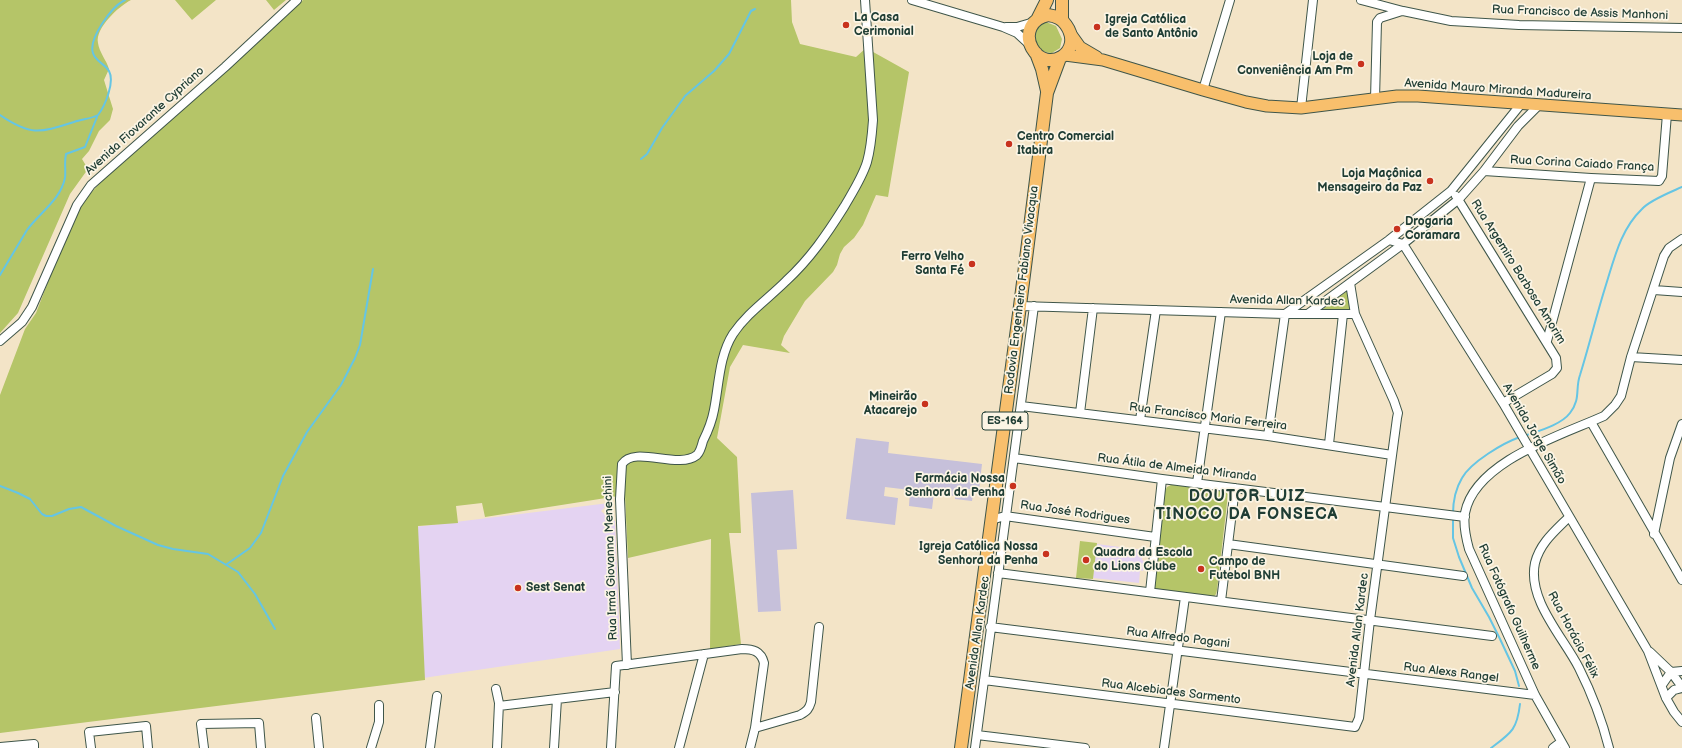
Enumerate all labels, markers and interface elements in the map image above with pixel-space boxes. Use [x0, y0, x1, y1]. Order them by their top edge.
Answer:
street label: Rua Francisco de Assis Manhoni [1492, 3, 1668, 23]
place label: La Casa Cerimonial [854, 11, 914, 39]
place label: Igreja Católica de Santo Antônio [1105, 13, 1198, 41]
marker: La Casa Cerimonial [841, 20, 851, 30]
marker: Igreja Católica de Santo Antônio [1092, 22, 1102, 32]
place label: Loja de Conveniência Am Pm [1237, 50, 1353, 78]
marker: Loja de Conveniência Am Pm [1356, 59, 1366, 69]
street label: Avenida Fiovarante Cypriano [83, 64, 207, 178]
street label: Avenida Mauro Miranda Madureira [1404, 76, 1592, 104]
place label: Centro Comercial Itabira [1017, 130, 1114, 158]
marker: Centro Comercial Itabira [1004, 139, 1014, 149]
street label: Rua Corina Caiado França [1510, 153, 1654, 175]
place label: Loja Maçônica Mensageiro da Paz [1317, 167, 1422, 195]
marker: Loja Maçônica Mensageiro da Paz [1425, 176, 1435, 186]
street label: Rodovia Engenheiro Fabiano Vivacqua [1002, 185, 1042, 395]
street label: Rua Argemiro Barbosa Amorim [1467, 197, 1569, 347]
place label: Drogaria Coramara [1405, 215, 1460, 243]
marker: Drogaria Coramara [1392, 224, 1402, 234]
place label: Ferro Velho Santa Fé [901, 250, 964, 278]
marker: Ferro Velho Santa Fé [967, 259, 977, 269]
street label: Avenida Allan Kardec [1230, 293, 1344, 309]
street label: Avenida Jorge Simão [1499, 381, 1569, 487]
place label: Mineirão Atacarejo [864, 390, 917, 418]
marker: Mineirão Atacarejo [920, 399, 930, 409]
street label: Rua Francisco Maria Ferreira [1128, 400, 1288, 434]
road number: ES-164 [982, 412, 1028, 430]
street label: Rua Átila de Almeida Miranda [1097, 451, 1257, 485]
place label: Farmácia Nossa Senhora da Penha [905, 472, 1005, 500]
street label: Rua Irmã Giovanna Menechini [601, 475, 621, 641]
marker: Farmácia Nossa Senhora da Penha [1008, 481, 1018, 491]
district label: DOUTOR LUIZ TINOCO DA FONSECA [1156, 487, 1338, 525]
street label: Rua José Rodrigues [1019, 498, 1131, 528]
place label: Igreja Católica Nossa Senhora da Penha [919, 540, 1038, 568]
street label: Rua Fotógrafo Guilherme [1475, 542, 1543, 672]
place label: Quadra da Escola do Lions Clube [1094, 546, 1192, 574]
marker: Igreja Católica Nossa Senhora da Penha [1041, 549, 1051, 559]
marker: Quadra da Escola do Lions Clube [1081, 555, 1091, 565]
place label: Campo de Futebol BNH [1209, 555, 1280, 583]
marker: Campo de Futebol BNH [1196, 564, 1206, 574]
street label: Avenida Allan Kardec [1344, 572, 1372, 688]
street label: Avenida Allan Kardec [963, 575, 993, 691]
place label: Sest Senat [526, 581, 585, 595]
marker: Sest Senat [513, 583, 523, 593]
street label: Rua Horácio Félix [1544, 589, 1602, 681]
street label: Rua Alfredo Pagani [1125, 624, 1231, 652]
street label: Rua Alexs Rangel [1403, 660, 1499, 686]
street label: Rua Alcebiades Sarmento [1100, 676, 1242, 708]

